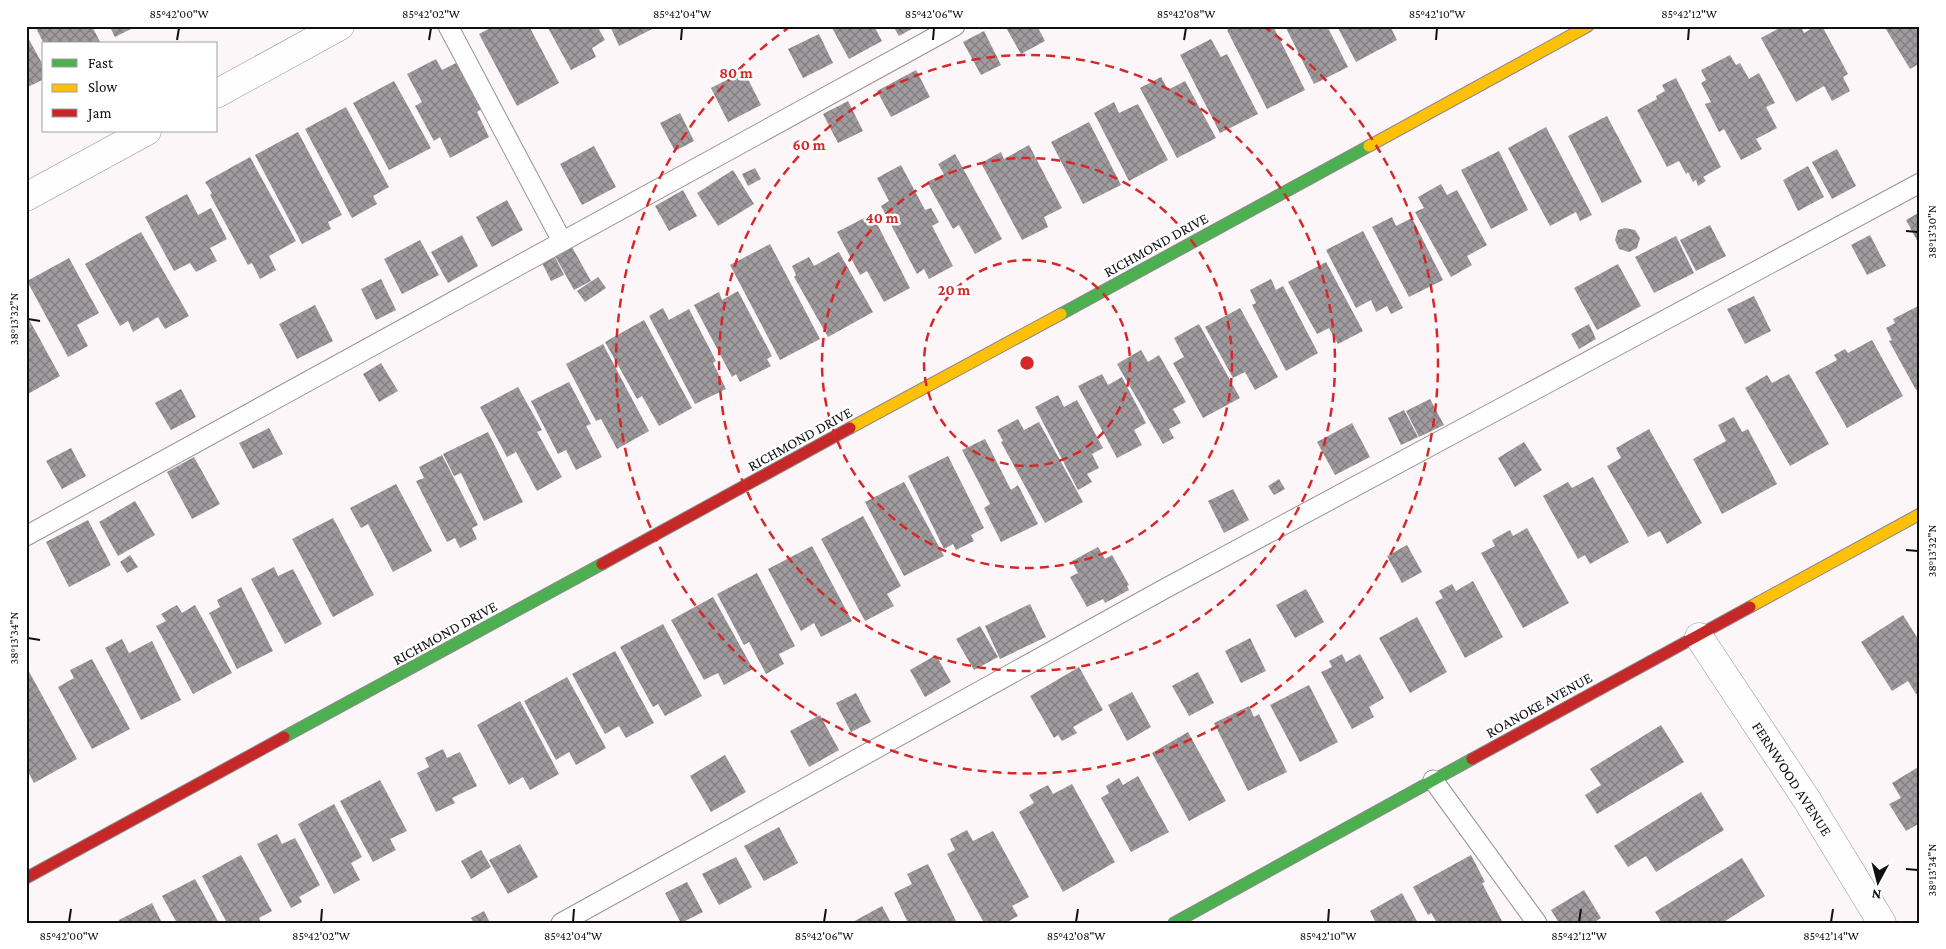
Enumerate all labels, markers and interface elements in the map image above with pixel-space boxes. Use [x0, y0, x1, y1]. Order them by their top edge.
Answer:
text: 85°42'00"W [150, 7, 208, 21]
text: 85°42'02"W [402, 7, 460, 21]
text: 85°42'04"W [653, 7, 711, 21]
text: 85°42'06"W [905, 7, 963, 21]
text: 85°42'08"W [1157, 7, 1215, 21]
text: 85°42'10"W [1409, 7, 1465, 21]
text: 85°42'12"W [1661, 7, 1717, 21]
legend [42, 42, 218, 132]
text: Fast [88, 55, 114, 71]
text: 80 m [719, 65, 753, 81]
text: Slow [88, 79, 118, 95]
text: Jam [86, 105, 111, 122]
text: 60 m [793, 137, 826, 153]
text: 38°13'30"N [1925, 205, 1939, 259]
text: 40 m [866, 210, 899, 226]
street label: RICHMOND DRIVE [1101, 210, 1211, 280]
text: 20 m [938, 282, 970, 298]
text: 38°13'32"N [7, 293, 21, 345]
centre of rings [1018, 354, 1036, 372]
street label: RICHMOND DRIVE [745, 404, 855, 474]
text: 38°13'32"N [1925, 525, 1939, 577]
street label: RICHMOND DRIVE [390, 598, 500, 668]
text: 38°13'34"N [7, 611, 21, 664]
street label: ROANOKE AVENUE [1483, 669, 1595, 741]
street label: FERNWOOD AVENUE [1749, 719, 1835, 839]
text: 38°13'34"N [1925, 843, 1939, 896]
north arrow [1854, 856, 1904, 906]
text: N [1870, 886, 1882, 903]
text: 85°42'00"W [40, 929, 98, 943]
text: 85°42'02"W [292, 929, 350, 943]
text: 85°42'04"W [544, 929, 602, 943]
text: 85°42'06"W [795, 929, 853, 943]
text: 85°42'08"W [1047, 929, 1105, 943]
text: 85°42'10"W [1300, 929, 1356, 943]
text: 85°42'12"W [1551, 929, 1607, 943]
text: 85°42'14"W [1803, 929, 1859, 943]

